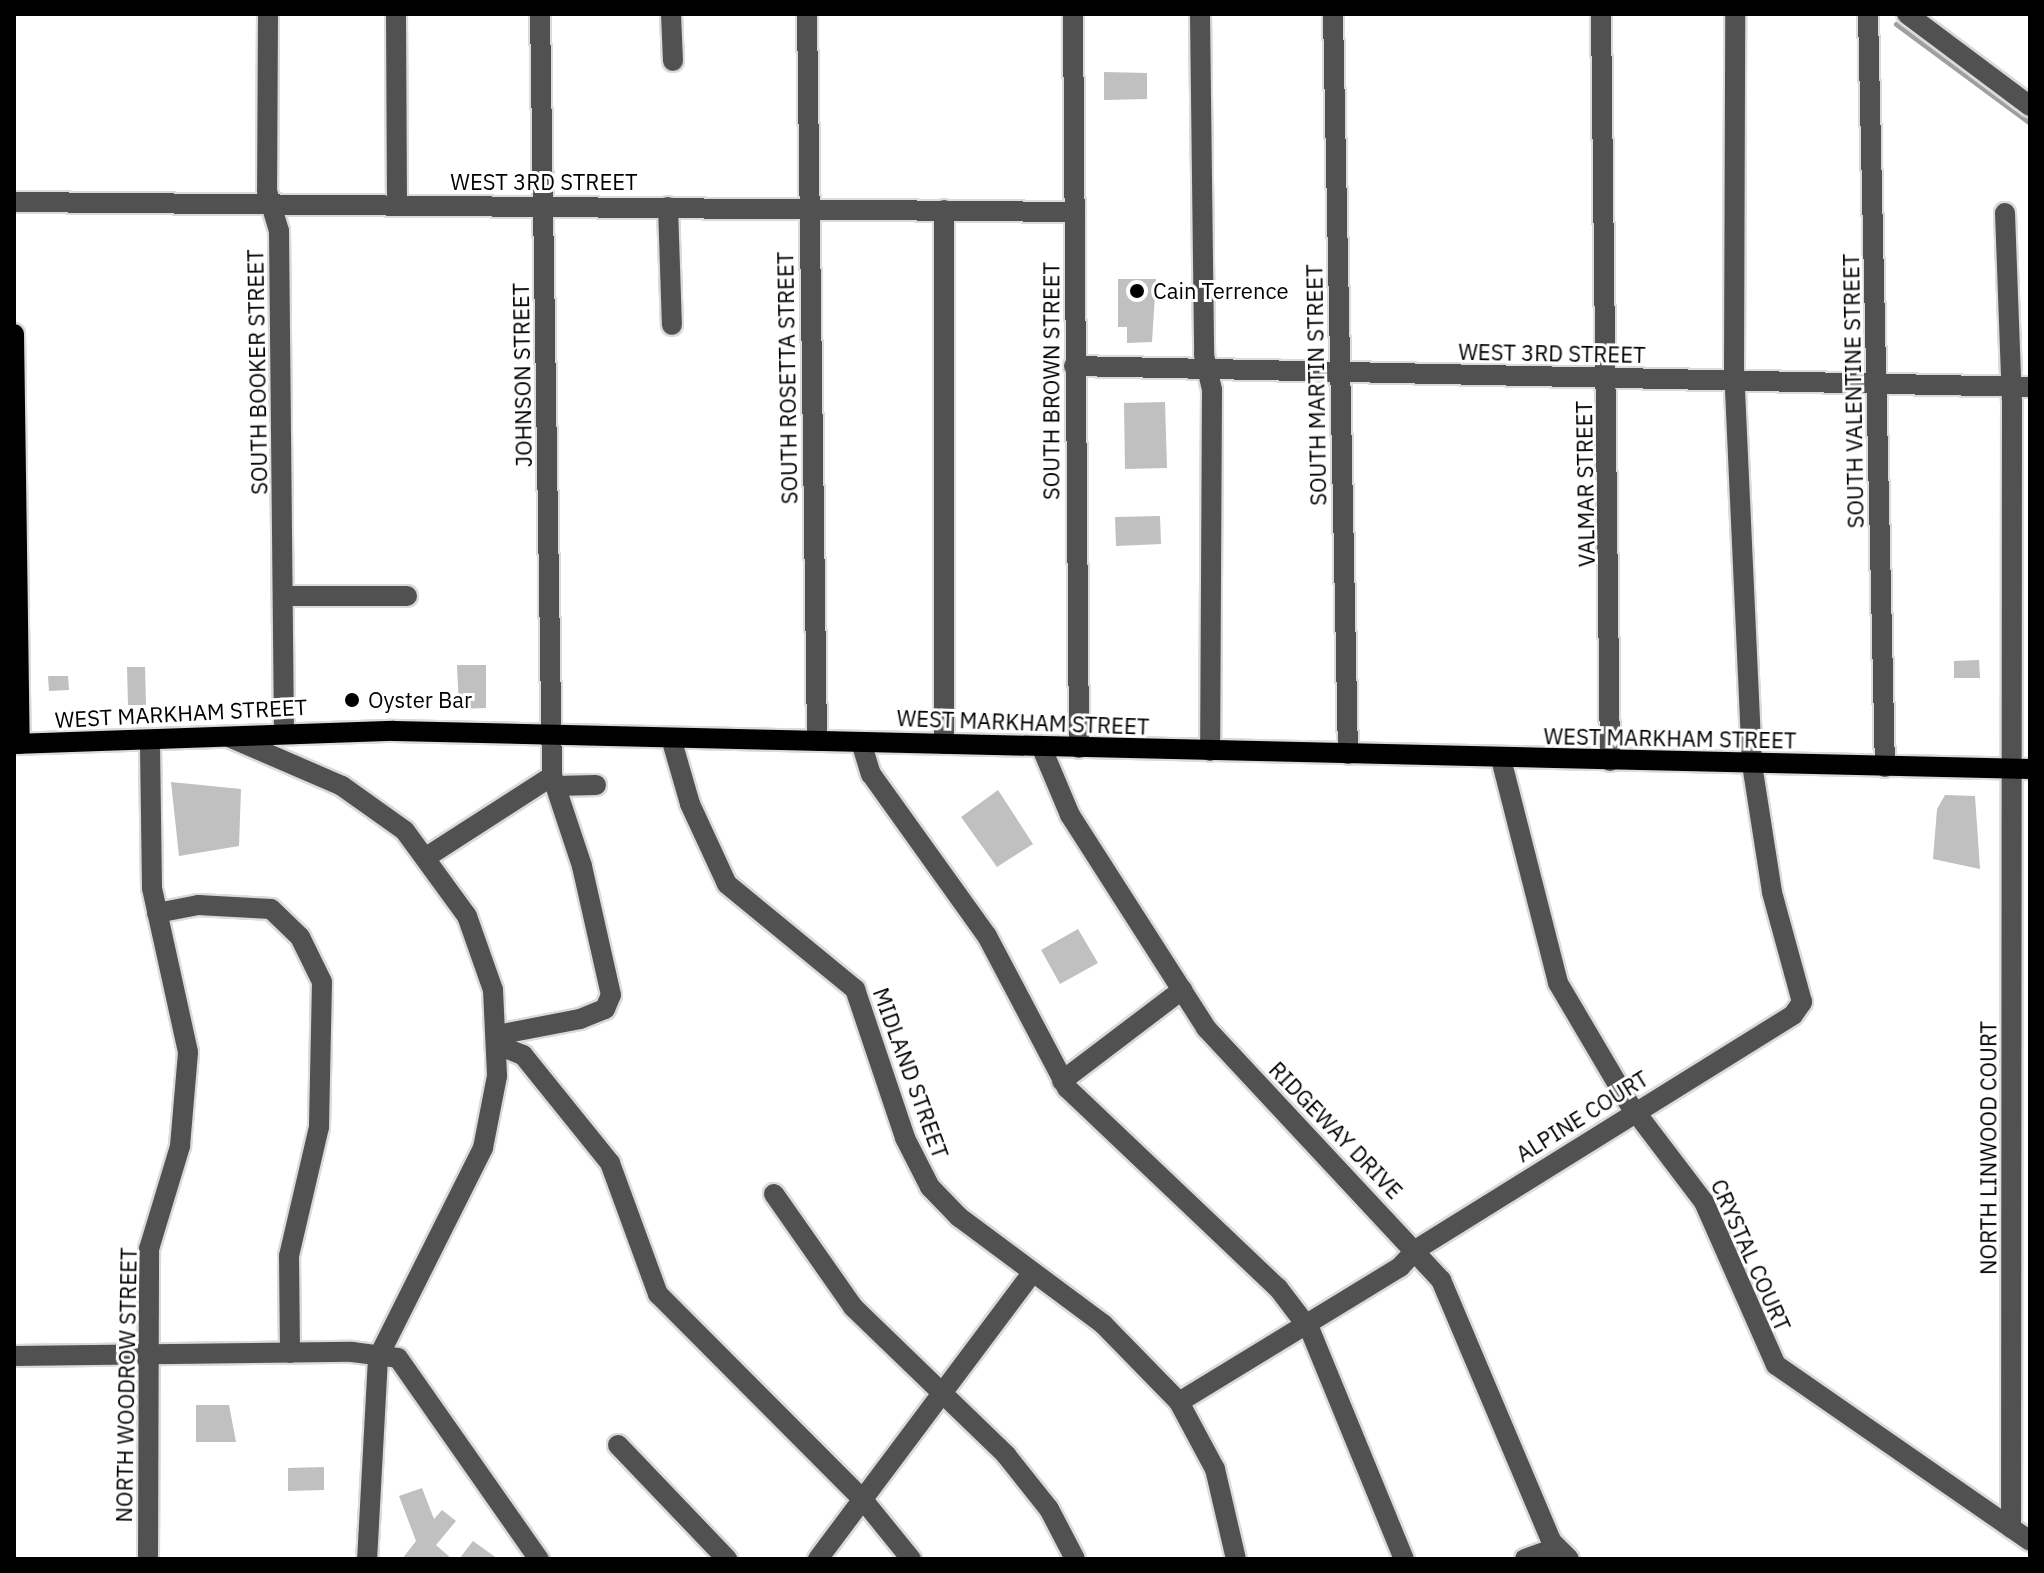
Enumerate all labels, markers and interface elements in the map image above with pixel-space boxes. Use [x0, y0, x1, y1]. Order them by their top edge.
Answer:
street label: WEST 3RD STREET [450, 169, 638, 195]
street label: SOUTH BOOKER STREET [242, 249, 272, 495]
street label: SOUTH ROSETTA STREET [772, 251, 802, 505]
street label: SOUTH VALENTINE STREET [1837, 253, 1869, 529]
street label: SOUTH BROWN STREET [1038, 262, 1064, 500]
street label: SOUTH MARTIN STREET [1301, 264, 1331, 506]
place label: Cain Terrence [1153, 278, 1288, 304]
marker: Cain Terrence [1128, 282, 1146, 300]
street label: JOHNSON STREET [507, 283, 537, 467]
street label: WEST 3RD STREET [1458, 338, 1646, 368]
street label: VALMAR STREET [1570, 401, 1600, 567]
place label: Oyster Bar [368, 687, 472, 713]
marker: Oyster Bar [343, 691, 361, 709]
street label: WEST MARKHAM STREET [54, 693, 308, 733]
street label: WEST MARKHAM STREET [896, 704, 1150, 740]
street label: WEST MARKHAM STREET [1543, 723, 1797, 753]
street label: MIDLAND STREET [868, 984, 954, 1162]
street label: NORTH LINWOOD COURT [1975, 1021, 2001, 1275]
street label: RIDGEWAY DRIVE [1264, 1056, 1408, 1204]
street label: ALPINE COURT [1511, 1065, 1653, 1167]
street label: CRYSTAL COURT [1706, 1175, 1796, 1335]
street label: NORTH WOODROW STREET [110, 1247, 142, 1523]

